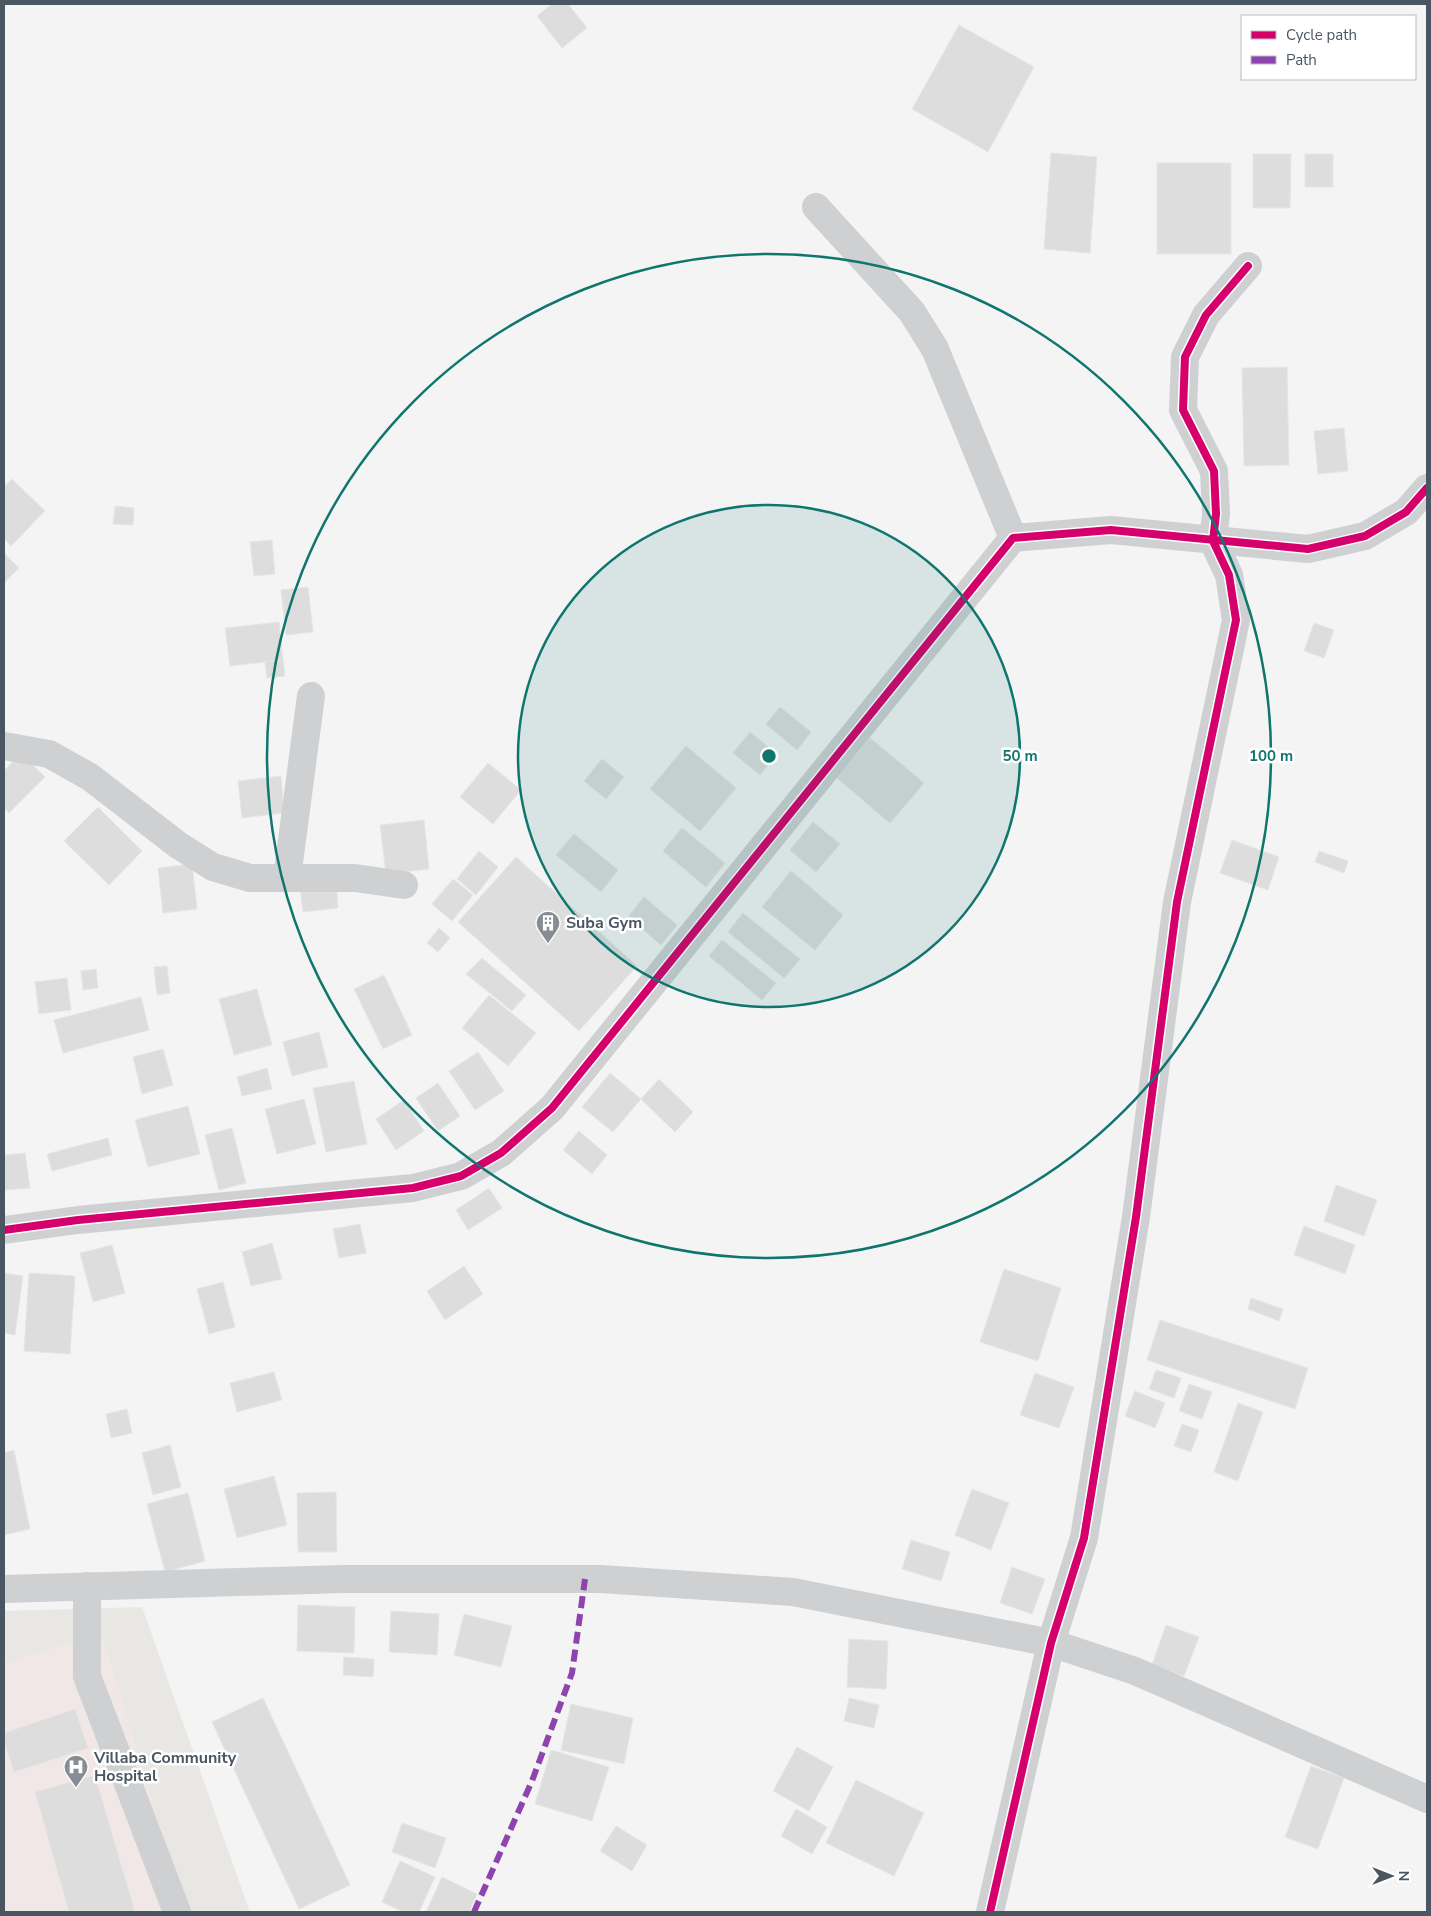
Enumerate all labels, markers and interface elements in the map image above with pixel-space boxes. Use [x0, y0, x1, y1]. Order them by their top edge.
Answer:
legend [1241, 15, 1416, 80]
text: Cycle path [1286, 25, 1357, 45]
text: Path [1286, 50, 1317, 70]
text: 50 m [1002, 746, 1038, 766]
text: 100 m [1249, 746, 1293, 766]
centre of rings [760, 747, 778, 765]
building icon: Suba Gym [535, 910, 561, 944]
place label: Suba Gym [566, 912, 642, 934]
place label: Villaba Community Hospital [93, 1747, 237, 1787]
hospital icon: Villaba Community Hospital [63, 1754, 89, 1788]
north arrow [1366, 1851, 1416, 1901]
text: N [1394, 1871, 1413, 1881]

